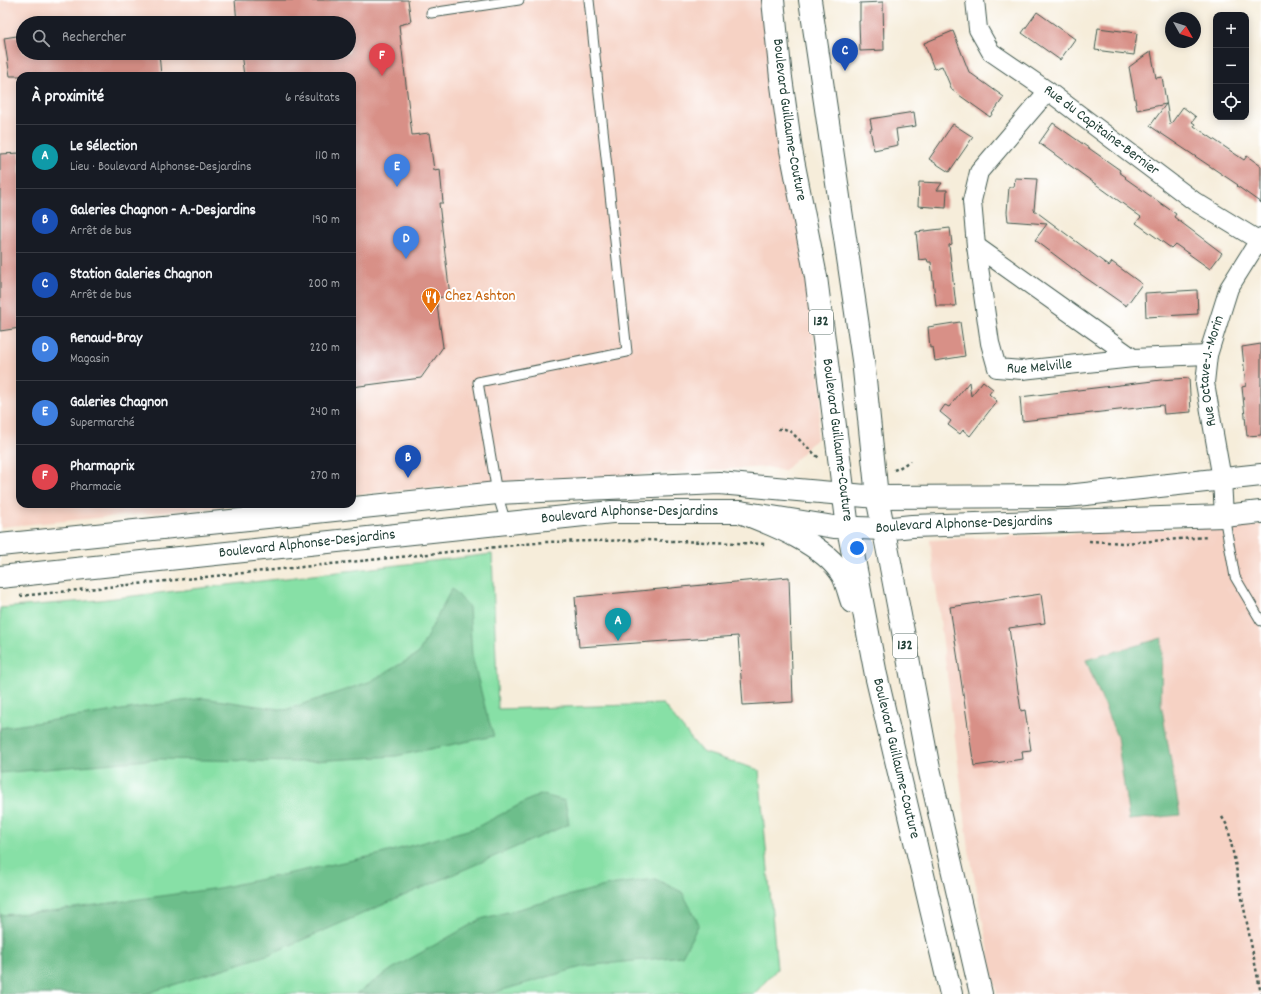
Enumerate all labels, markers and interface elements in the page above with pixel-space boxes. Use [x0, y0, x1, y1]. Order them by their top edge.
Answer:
north arrow [1165, 12, 1201, 48]
map controls [1213, 12, 1249, 120]
button: + [1213, 12, 1249, 48]
search box [16, 16, 356, 60]
icon: search [30, 27, 52, 49]
text: Rechercher [62, 27, 126, 49]
street label: Boulevard Guillaume-Couture [766, 38, 812, 204]
pin: C [832, 38, 858, 71]
pin: F [369, 43, 395, 76]
button: − [1213, 48, 1249, 84]
street label: Rue du Capitaine-Bernier [1039, 80, 1164, 182]
button: locate [1213, 84, 1249, 120]
text: À proximité [32, 86, 104, 110]
text: 6 résultats [285, 89, 340, 108]
text: Le Sélection [70, 136, 137, 158]
text: A [41, 147, 49, 166]
text: 110 m [315, 147, 340, 166]
pin: E [384, 154, 410, 187]
text: Lieu · Boulevard Alphonse-Desjardins [70, 158, 251, 177]
text: Galeries Chagnon - A.-Desjardins [70, 200, 256, 222]
text: B [42, 211, 48, 230]
text: 190 m [312, 211, 340, 230]
text: Arrêt de bus [70, 222, 132, 241]
pin: D [393, 226, 419, 259]
text: Station Galeries Chagnon [70, 264, 212, 286]
text: C [42, 275, 48, 294]
text: 200 m [308, 275, 340, 294]
text: Arrêt de bus [70, 286, 132, 305]
restaurant icon: Chez Ashton [420, 286, 442, 314]
place label: Chez Ashton [445, 286, 516, 308]
road number: 132 [809, 310, 833, 334]
street label: Rue Octave-J.-Morin [1194, 313, 1231, 428]
text: Renaud-Bray [70, 328, 142, 350]
text: D [42, 339, 48, 358]
text: 220 m [310, 339, 340, 358]
text: Magasin [70, 350, 109, 369]
street label: Rue Melville [1006, 354, 1074, 381]
street label: Boulevard Guillaume-Couture [816, 357, 858, 523]
text: Galeries Chagnon [70, 392, 168, 414]
text: E [42, 403, 48, 422]
text: 240 m [310, 403, 340, 422]
text: Supermarché [70, 414, 135, 433]
pin: B [395, 445, 421, 478]
text: Pharmaprix [70, 456, 134, 478]
text: F [42, 467, 48, 486]
text: 270 m [310, 467, 340, 486]
text: Pharmacie [70, 478, 121, 497]
street label: Boulevard Alphonse-Desjardins [540, 501, 718, 530]
street label: Boulevard Alphonse-Desjardins [875, 510, 1053, 540]
street label: Boulevard Alphonse-Desjardins [218, 524, 397, 565]
your location [847, 538, 867, 558]
pin: A [605, 608, 631, 641]
road number: 132 [893, 634, 917, 658]
street label: Boulevard Guillaume-Couture [866, 676, 925, 841]

